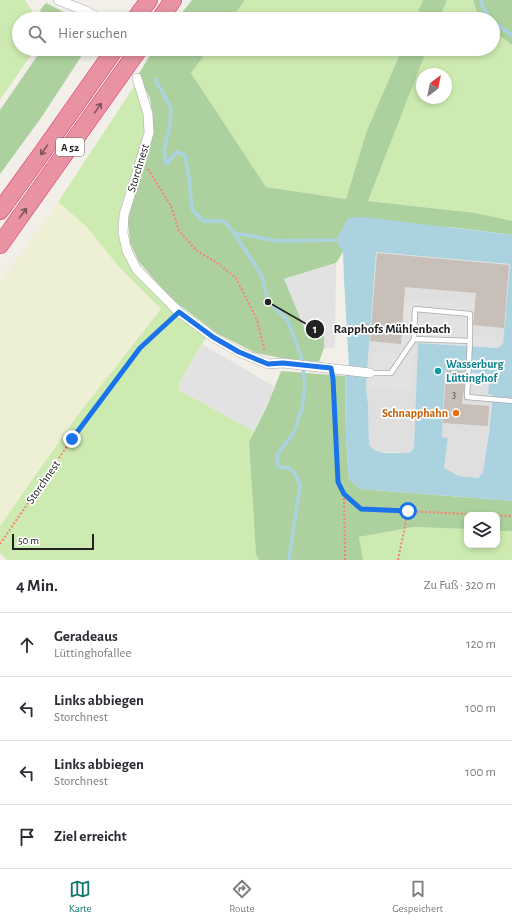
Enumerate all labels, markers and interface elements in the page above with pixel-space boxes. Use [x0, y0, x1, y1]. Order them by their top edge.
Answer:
search box [12, 12, 500, 56]
icon: search [26, 23, 48, 45]
text: Hier suchen [58, 26, 128, 41]
north arrow [416, 68, 452, 104]
one-way arrow [94, 102, 102, 113]
road number: A 52 [56, 138, 84, 156]
street label: Storchnest [125, 142, 151, 194]
one-way arrow [40, 144, 48, 155]
one-way arrow [19, 208, 27, 219]
callout: Rapphofs Mühlenbach [305, 316, 458, 341]
text: 1 [313, 323, 317, 335]
text: Rapphofs Mühlenbach [334, 323, 450, 336]
place label: Wasserburg Lüttinghof [446, 358, 504, 384]
marker: Wasserburg Lüttinghof [433, 366, 443, 376]
house number: 3 [452, 390, 456, 400]
place label: Schnapphahn [382, 407, 448, 419]
marker: Schnapphahn [451, 408, 461, 418]
route end [63, 430, 81, 448]
street label: Storchnest [24, 458, 62, 506]
route start [399, 502, 417, 520]
map controls [464, 512, 500, 548]
button: layers [464, 512, 500, 548]
scale bar [12, 532, 94, 551]
text: 50 m [18, 535, 39, 546]
text: 4 Min. [16, 577, 58, 594]
text: Zu Fuß · 320 m [424, 579, 496, 592]
text: Geradeaus [54, 629, 118, 644]
icon: ahead [16, 634, 38, 656]
text: 120 m [466, 638, 496, 651]
text: Lüttinghofallee [54, 647, 132, 660]
text: Links abbiegen [54, 693, 144, 708]
icon: left [16, 698, 38, 720]
text: 100 m [465, 702, 496, 715]
text: Storchnest [54, 711, 108, 724]
text: Links abbiegen [54, 757, 144, 772]
icon: left [16, 762, 38, 784]
text: 100 m [465, 766, 496, 779]
text: Storchnest [54, 775, 108, 788]
icon: arrive [16, 826, 38, 848]
text: Ziel erreicht [54, 829, 127, 844]
tab: Karte [69, 878, 92, 915]
tab: Route [229, 878, 255, 915]
tab: Gespeichert [392, 878, 443, 915]

